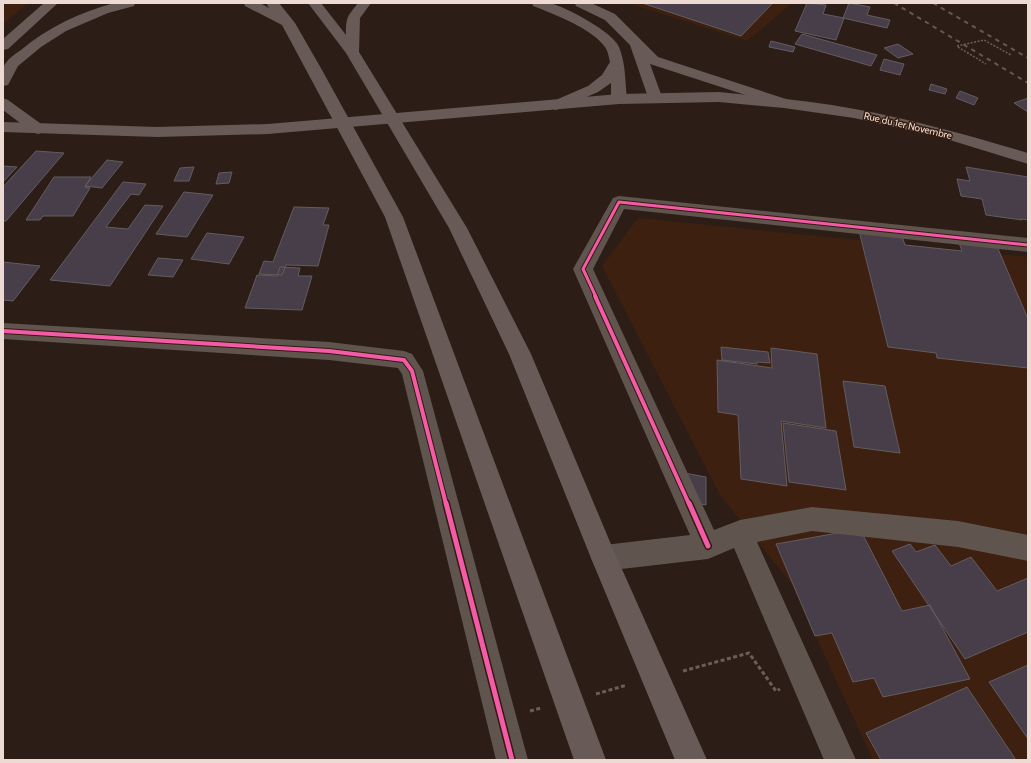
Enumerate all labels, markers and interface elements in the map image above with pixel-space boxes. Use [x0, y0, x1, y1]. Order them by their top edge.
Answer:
street label: Rue du 1er Novembre [863, 109, 953, 142]

